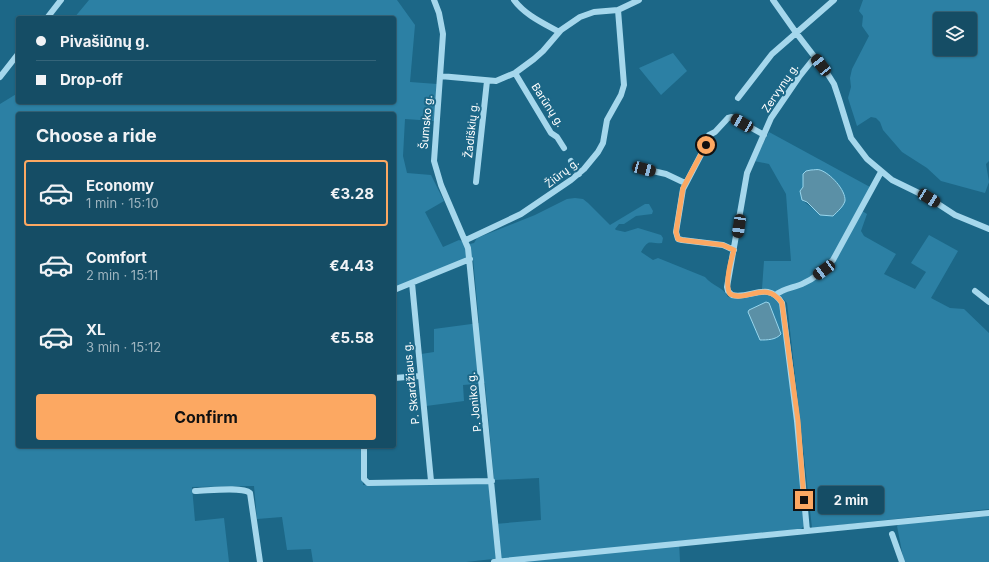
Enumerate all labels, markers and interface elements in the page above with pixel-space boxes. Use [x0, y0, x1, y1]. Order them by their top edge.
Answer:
map controls [933, 12, 977, 56]
button: layers [933, 12, 977, 56]
text: Pivašiūnų g. [60, 32, 150, 51]
car [809, 52, 833, 78]
street label: Zervynų g. [759, 61, 801, 115]
text: Drop-off [60, 70, 123, 89]
street label: Barūnų g. [529, 80, 567, 130]
street label: Šumsko g. [417, 94, 435, 150]
street label: Žadiškių g. [461, 101, 481, 159]
car [729, 112, 755, 134]
text: Choose a ride [36, 125, 157, 146]
route start [697, 136, 715, 154]
street label: Žiūrų g. [542, 155, 582, 191]
car [631, 160, 657, 178]
icon: car [38, 175, 74, 211]
text: Economy [86, 176, 154, 195]
text: €3.28 [330, 184, 374, 203]
car [916, 187, 942, 209]
text: 1 min · 15:10 [86, 195, 159, 211]
car [731, 213, 747, 239]
icon: car [38, 247, 74, 283]
text: Comfort [86, 248, 147, 267]
text: €4.43 [329, 256, 374, 275]
car [811, 258, 837, 282]
text: 2 min · 15:11 [86, 267, 158, 283]
icon: car [38, 319, 74, 355]
text: XL [86, 320, 106, 339]
text: €5.58 [330, 328, 374, 347]
text: 3 min · 15:12 [86, 339, 161, 355]
street label: P. Skardžiaus g. [400, 341, 422, 425]
street label: P. Joniko g. [464, 371, 484, 433]
button: Confirm [36, 394, 376, 440]
callout: 2 min [818, 486, 884, 514]
route end [795, 491, 813, 509]
text: 2 min [834, 492, 868, 508]

